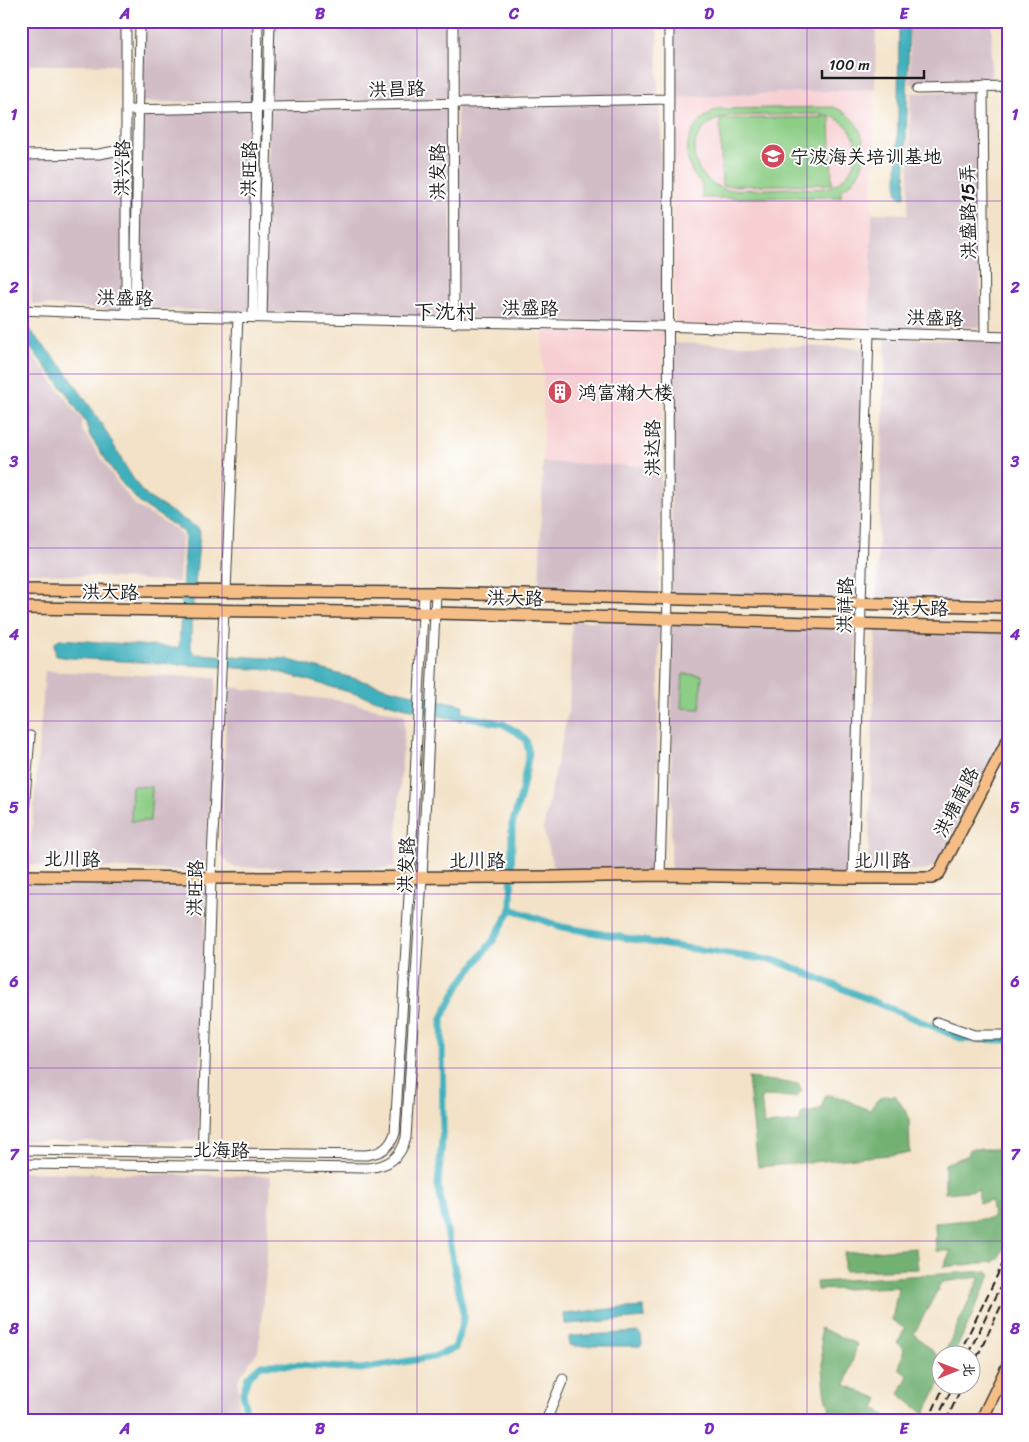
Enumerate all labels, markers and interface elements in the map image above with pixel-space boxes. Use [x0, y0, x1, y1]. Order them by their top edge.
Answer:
text: A [119, 0, 130, 28]
text: B [315, 0, 326, 28]
text: C [508, 0, 520, 28]
text: D [704, 0, 714, 28]
text: E [900, 0, 910, 28]
scale bar [822, 48, 924, 80]
text: 100 m [829, 52, 870, 78]
street label: 洪昌路 [368, 72, 426, 106]
text: 1 [11, 100, 18, 129]
text: 1 [1012, 100, 1019, 129]
street label: 洪兴路 [105, 139, 139, 197]
street label: 洪旺路 [232, 140, 266, 198]
place label: 宁波海关培训基地 [790, 140, 942, 173]
street label: 洪发路 [421, 143, 454, 201]
school or university icon: 宁波海关培训基地 [760, 143, 786, 169]
street label: 洪盛路15弄 [951, 164, 985, 260]
text: 2 [8, 273, 19, 302]
text: 2 [1009, 273, 1020, 302]
street label: 洪盛路 [96, 281, 154, 315]
street label: 洪盛路 [501, 291, 559, 325]
district label: 下沈村 [414, 293, 477, 331]
street label: 洪盛路 [906, 301, 964, 335]
place label: 鸿富瀚大楼 [578, 376, 673, 409]
building icon: 鸿富瀚大楼 [547, 379, 573, 405]
street label: 洪达路 [636, 419, 669, 477]
text: 3 [9, 447, 19, 476]
text: 3 [1010, 447, 1020, 476]
street label: 洪大路 [81, 575, 139, 609]
street label: 洪祥路 [828, 576, 862, 634]
street label: 洪大路 [486, 581, 544, 615]
street label: 洪大路 [891, 591, 949, 625]
text: 4 [8, 620, 19, 649]
text: 4 [1009, 620, 1020, 649]
street label: 洪塘南路 [924, 761, 988, 843]
text: 5 [9, 793, 19, 822]
text: 5 [1010, 793, 1020, 822]
street label: 洪发路 [388, 836, 424, 894]
street label: 北川路 [43, 842, 101, 876]
street label: 北川路 [448, 844, 506, 877]
street label: 北川路 [853, 844, 911, 877]
street label: 洪旺路 [178, 859, 212, 917]
text: 6 [8, 967, 19, 996]
text: 6 [1009, 967, 1020, 996]
street label: 北海路 [192, 1133, 250, 1167]
text: 7 [9, 1140, 20, 1169]
text: 7 [1010, 1140, 1021, 1169]
text: 8 [8, 1314, 19, 1343]
text: 8 [1009, 1314, 1020, 1343]
north arrow [932, 1344, 982, 1394]
text: 北 [956, 1363, 981, 1377]
text: A [119, 1414, 130, 1442]
text: B [315, 1414, 326, 1442]
text: C [508, 1414, 520, 1442]
text: D [704, 1414, 714, 1442]
text: E [900, 1414, 910, 1442]

